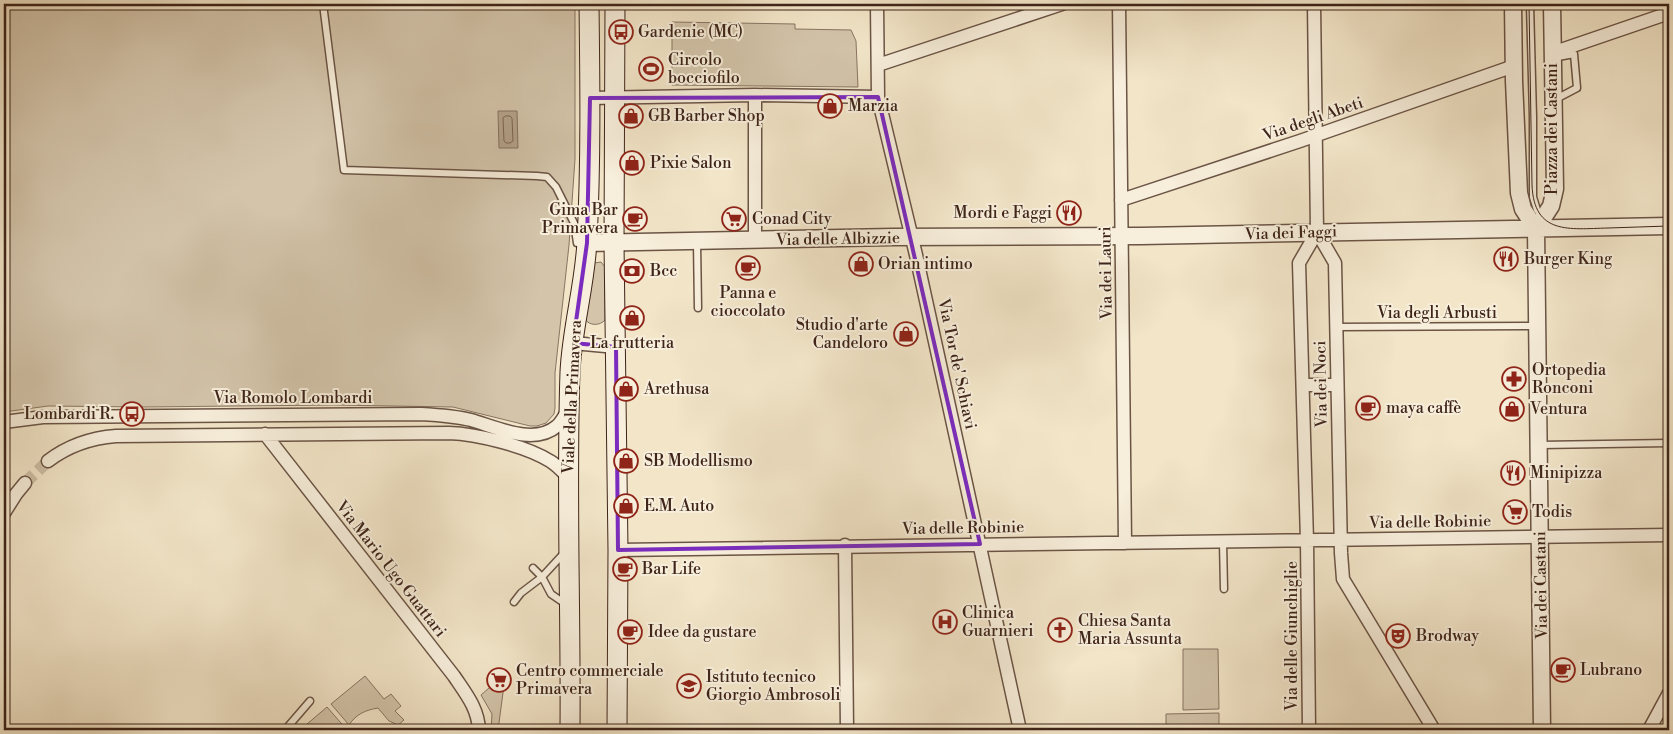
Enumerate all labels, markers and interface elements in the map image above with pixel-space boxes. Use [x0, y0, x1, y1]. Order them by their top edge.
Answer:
bus stop icon: Gardenie (MC) [608, 19, 634, 45]
place label: Gardenie (MC) [638, 22, 743, 42]
place label: Circolo bocciofilo [668, 50, 740, 88]
sports icon: Circolo bocciofilo [638, 56, 664, 82]
street label: Piazza dei Castani [1542, 63, 1562, 195]
street label: Via degli Abeti [1259, 92, 1366, 146]
shop icon: Marzia [817, 93, 843, 119]
place label: Marzia [848, 96, 899, 116]
shop icon: GB Barber Shop [618, 103, 644, 129]
place label: GB Barber Shop [648, 106, 765, 126]
shop icon: Pixie Salon [619, 150, 645, 176]
place label: Pixie Salon [650, 153, 732, 173]
place label: Gima Bar Primavera [542, 200, 619, 238]
restaurant icon: Mordi e Faggi [1056, 200, 1082, 226]
place label: Mordi e Faggi [954, 203, 1052, 223]
cafe icon: Gima Bar Primavera [622, 206, 648, 232]
supermarket icon: Conad City [721, 206, 747, 232]
place label: Conad City [752, 209, 832, 229]
street label: Via dei Faggi [1243, 221, 1338, 245]
street label: Via dei Lauri [1095, 226, 1117, 321]
street label: Via delle Albizzie [775, 228, 900, 250]
restaurant icon: Burger King [1493, 246, 1519, 272]
place label: Burger King [1523, 249, 1613, 269]
shop icon: Orian intimo [848, 251, 874, 277]
place label: Orian intimo [878, 254, 973, 274]
cafe icon: Panna e cioccolato [735, 255, 761, 281]
bank icon: Bcc [619, 258, 645, 284]
place label: Bcc [649, 261, 677, 281]
place label: Panna e cioccolato [711, 283, 785, 321]
street label: Via Tor de' Schiavi [933, 296, 981, 431]
street label: Via degli Arbusti [1376, 303, 1497, 323]
shop icon: La frutteria [619, 305, 645, 331]
place label: Studio d'arte Candeloro [796, 315, 888, 353]
street label: Viale della Primavera [558, 319, 586, 476]
shop icon: Studio d'arte Candeloro [893, 321, 919, 347]
place label: La frutteria [590, 333, 675, 353]
street label: Via dei Noci [1310, 340, 1332, 429]
place label: Ortopedia Ronconi [1532, 360, 1607, 398]
pharmacy icon: Ortopedia Ronconi [1501, 366, 1527, 392]
shop icon: Arethusa [613, 376, 639, 402]
place label: Arethusa [643, 379, 710, 399]
street label: Via Romolo Lombardi [212, 388, 373, 408]
cafe icon: maya caffè [1355, 395, 1381, 421]
shop icon: Ventura [1499, 396, 1525, 422]
place label: maya caffè [1386, 398, 1461, 418]
place label: Ventura [1529, 399, 1588, 419]
bus stop icon: Lombardi R. [119, 401, 145, 427]
place label: Lombardi R. [24, 404, 114, 424]
shop icon: SB Modellismo [613, 448, 639, 474]
place label: SB Modellismo [644, 451, 753, 471]
restaurant icon: Minipizza [1500, 460, 1526, 486]
place label: Minipizza [1530, 463, 1603, 483]
shop icon: E.M. Auto [613, 493, 639, 519]
street label: Via Mario Ugo Guattari [331, 496, 450, 641]
place label: E.M. Auto [644, 496, 714, 516]
supermarket icon: Todis [1502, 499, 1528, 525]
place label: Todis [1532, 502, 1572, 522]
street label: Via delle Robinie [1368, 511, 1491, 533]
street label: Via delle Robinie [901, 517, 1024, 539]
street label: Via dei Castani [1530, 531, 1552, 640]
cafe icon: Bar Life [612, 556, 638, 582]
place label: Bar Life [641, 559, 701, 579]
street label: Via delle Giunchiglie [1282, 561, 1302, 712]
place label: Clinica Guarnieri [962, 603, 1034, 641]
hospital icon: Clinica Guarnieri [932, 609, 958, 635]
place label: Chiesa Santa Maria Assunta [1078, 611, 1183, 649]
church icon: Chiesa Santa Maria Assunta [1047, 617, 1073, 643]
cafe icon: Idee da gustare [617, 619, 643, 645]
place label: Idee da gustare [648, 622, 757, 642]
theatre icon: Brodway [1385, 623, 1411, 649]
place label: Brodway [1415, 626, 1479, 646]
cafe icon: Lubrano [1550, 657, 1576, 683]
place label: Lubrano [1580, 660, 1642, 680]
place label: Centro commerciale Primavera [516, 661, 663, 699]
supermarket icon: Centro commerciale Primavera [486, 667, 512, 693]
place label: Istituto tecnico Giorgio Ambrosoli [706, 667, 841, 705]
school or university icon: Istituto tecnico Giorgio Ambrosoli [676, 673, 702, 699]

